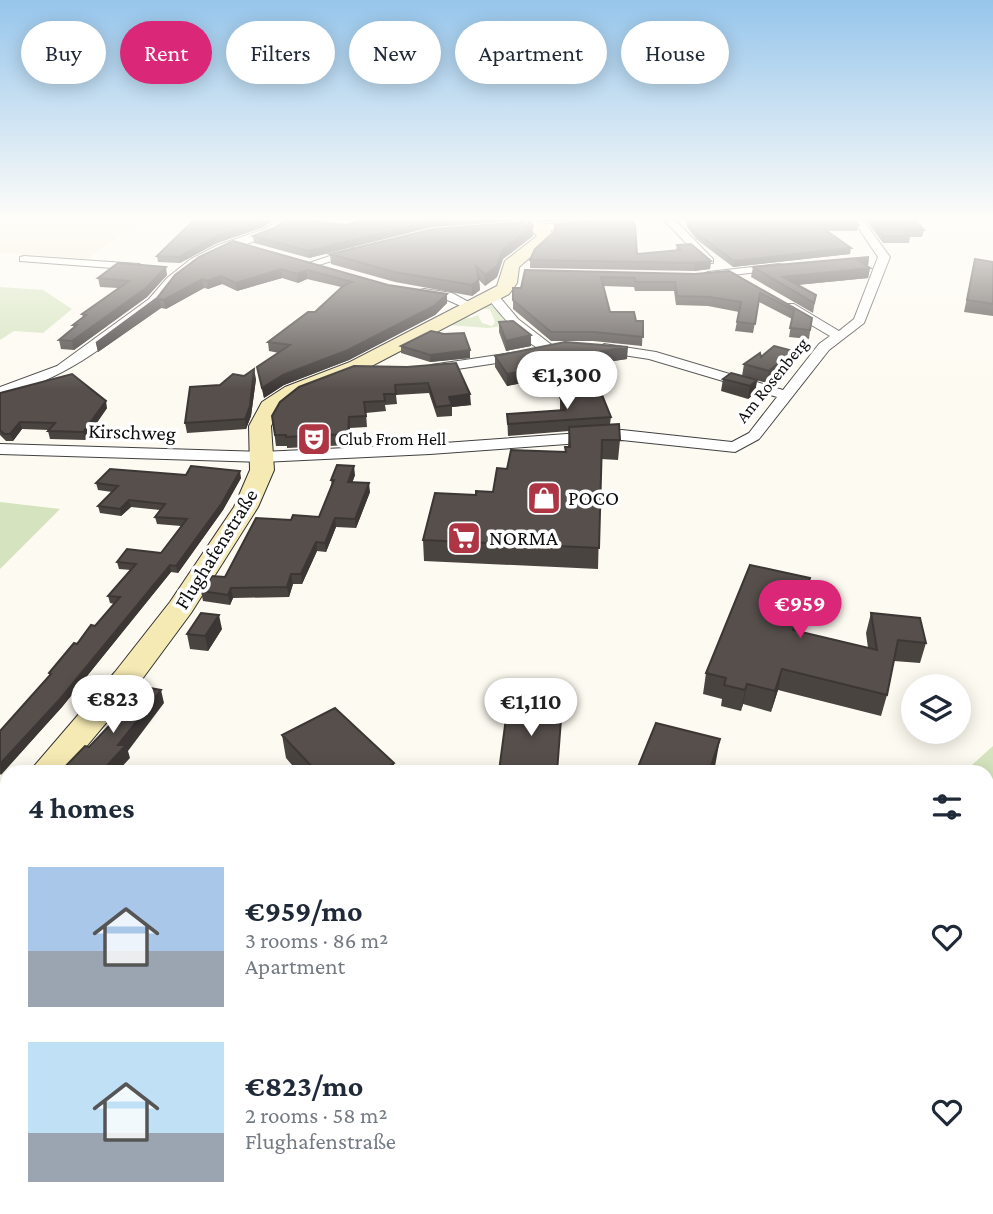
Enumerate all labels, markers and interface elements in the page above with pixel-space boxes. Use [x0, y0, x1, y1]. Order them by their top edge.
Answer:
chip: Buy [21, 21, 106, 84]
chip: Rent [120, 21, 212, 84]
chip: Filters [226, 21, 335, 84]
chip: New [349, 21, 441, 84]
chip: Apartment [455, 21, 607, 84]
chip: House [621, 21, 729, 84]
street label: Am Rosenberg [732, 333, 812, 426]
pin: €1,300 [510, 352, 624, 411]
text: €1,300 [532, 361, 602, 387]
street label: Kirschweg [88, 418, 176, 446]
theatre icon: Club From Hell [295, 420, 333, 458]
place label: Club From Hell [338, 429, 447, 449]
shop icon: POCO [525, 479, 563, 517]
street label: Flughafenstraße [169, 484, 263, 614]
place label: POCO [568, 486, 619, 510]
supermarket icon: NORMA [445, 519, 483, 557]
place label: NORMA [489, 526, 558, 550]
pin: €959 [759, 580, 841, 640]
text: €959 [775, 590, 825, 616]
map controls [901, 674, 971, 744]
button: layers [901, 674, 971, 744]
pin: €823 [72, 676, 154, 735]
pin: €1,110 [474, 678, 588, 738]
text: €823 [87, 685, 139, 711]
text: €1,110 [500, 688, 562, 714]
icon: filters [928, 788, 966, 826]
text: 4 homes [28, 791, 134, 824]
text: €959/mo [245, 894, 363, 927]
icon: home [84, 895, 168, 979]
icon: heart [928, 918, 966, 956]
text: 3 rooms · 86 m² [245, 927, 388, 953]
text: Apartment [245, 953, 345, 979]
text: €823/mo [245, 1069, 363, 1102]
icon: home [84, 1070, 168, 1154]
icon: heart [928, 1093, 966, 1131]
text: 2 rooms · 58 m² [245, 1102, 387, 1128]
text: Flughafenstraße [245, 1128, 396, 1154]

